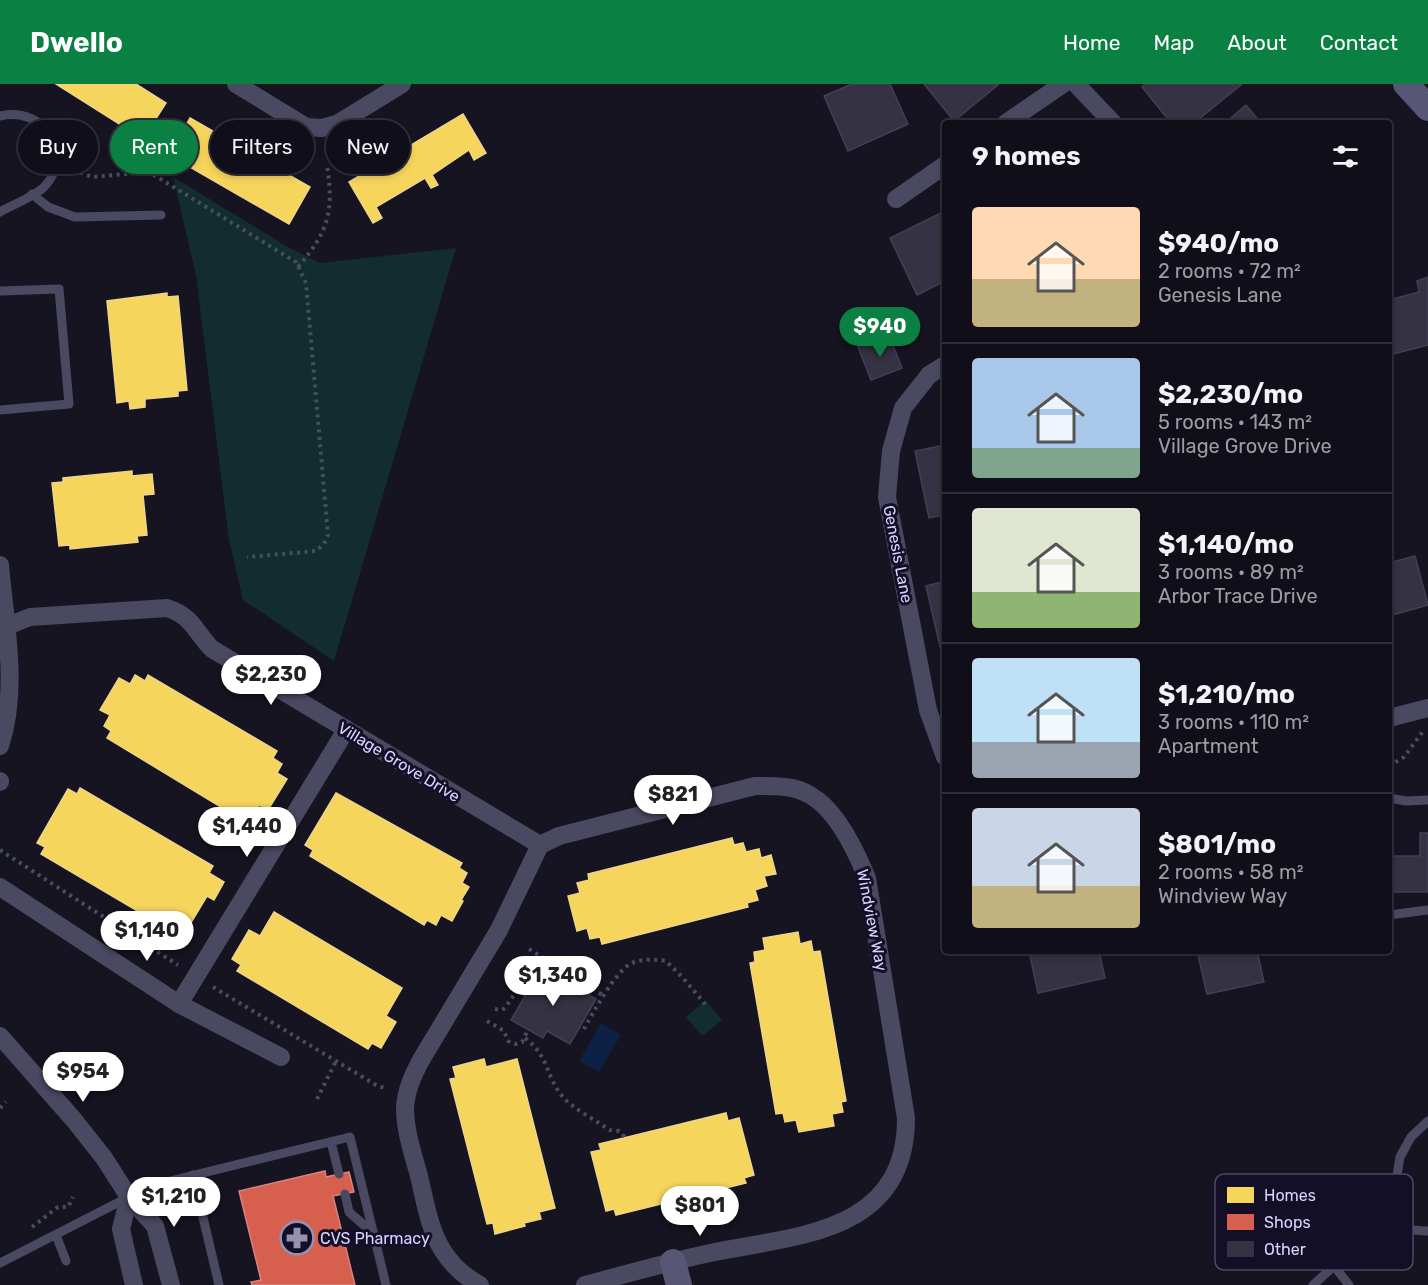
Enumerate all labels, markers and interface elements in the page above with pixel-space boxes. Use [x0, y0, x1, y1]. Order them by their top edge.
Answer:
text: Dwello [30, 26, 123, 59]
text: Home [1063, 30, 1120, 55]
text: Map [1153, 30, 1194, 55]
text: About [1227, 30, 1287, 55]
text: Contact [1320, 30, 1398, 55]
chip: Buy [18, 120, 98, 174]
chip: Rent [110, 120, 198, 174]
chip: Filters [210, 120, 314, 174]
chip: New [326, 120, 410, 174]
icon: filters [1329, 140, 1362, 173]
text: 9 homes [972, 141, 1081, 172]
text: $940/mo [1158, 228, 1279, 259]
icon: home [1020, 231, 1092, 303]
text: 2 rooms · 72 m² [1158, 259, 1301, 283]
text: Genesis Lane [1158, 283, 1282, 307]
pin: $940 [844, 307, 916, 358]
text: $940 [853, 314, 907, 338]
text: $2,230/mo [1158, 379, 1303, 410]
icon: home [1020, 382, 1092, 454]
text: 5 rooms · 143 m² [1158, 410, 1312, 434]
text: Village Grove Drive [1158, 434, 1332, 458]
street label: Genesis Lane [879, 504, 917, 604]
text: $1,140/mo [1158, 529, 1294, 560]
icon: home [1020, 532, 1092, 604]
text: 3 rooms · 89 m² [1158, 560, 1304, 584]
text: Arbor Trace Drive [1158, 584, 1318, 608]
pin: $2,230 [222, 655, 320, 706]
text: $2,230 [235, 662, 307, 686]
text: $1,210/mo [1158, 679, 1295, 710]
icon: home [1020, 682, 1092, 754]
text: 3 rooms · 110 m² [1158, 710, 1309, 734]
street label: Village Grove Drive [335, 718, 463, 806]
text: Apartment [1158, 734, 1259, 758]
pin: $821 [637, 775, 709, 826]
text: $821 [648, 782, 698, 806]
pin: $1,440 [198, 807, 296, 858]
text: $1,440 [212, 814, 282, 838]
text: $801/mo [1158, 829, 1276, 860]
icon: home [1020, 832, 1092, 904]
text: 2 rooms · 58 m² [1158, 860, 1304, 884]
street label: Windview Way [853, 867, 891, 973]
text: Windview Way [1158, 884, 1287, 908]
pin: $1,140 [98, 911, 196, 962]
text: $1,140 [115, 918, 179, 942]
pin: $1,340 [504, 956, 602, 1007]
text: $1,340 [518, 963, 588, 987]
pin: $954 [47, 1052, 119, 1103]
text: $954 [57, 1059, 109, 1083]
legend [1215, 1174, 1413, 1270]
pin: $1,210 [125, 1177, 223, 1228]
text: $1,210 [141, 1184, 207, 1208]
pin: $801 [664, 1186, 736, 1237]
text: Homes [1264, 1186, 1316, 1205]
text: $801 [675, 1193, 725, 1217]
text: Shops [1264, 1213, 1311, 1232]
pharmacy icon: CVS Pharmacy [279, 1220, 315, 1256]
place label: CVS Pharmacy [320, 1229, 430, 1248]
text: Other [1264, 1240, 1306, 1259]

